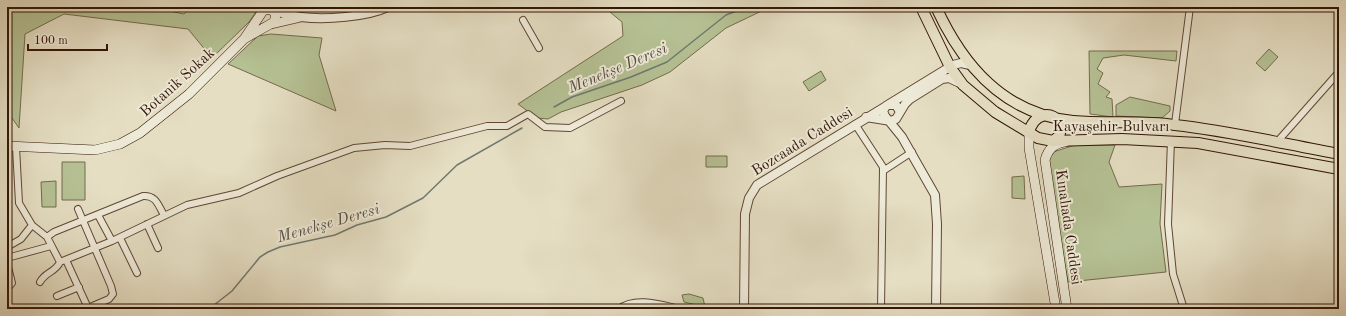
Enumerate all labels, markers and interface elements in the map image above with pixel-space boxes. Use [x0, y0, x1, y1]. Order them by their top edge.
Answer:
scale bar [28, 26, 107, 52]
text: 100 m [34, 35, 68, 47]
water label: Menekşe Deresi [565, 40, 670, 97]
street label: Botanik Sokak [138, 46, 218, 120]
street label: Bozcaada Caddesi [750, 105, 856, 179]
street label: Kayaşehir Bulvarı [1053, 120, 1169, 135]
street label: Kınalıada Caddesi [1052, 169, 1083, 286]
water label: Menekşe Deresi [274, 201, 382, 247]

